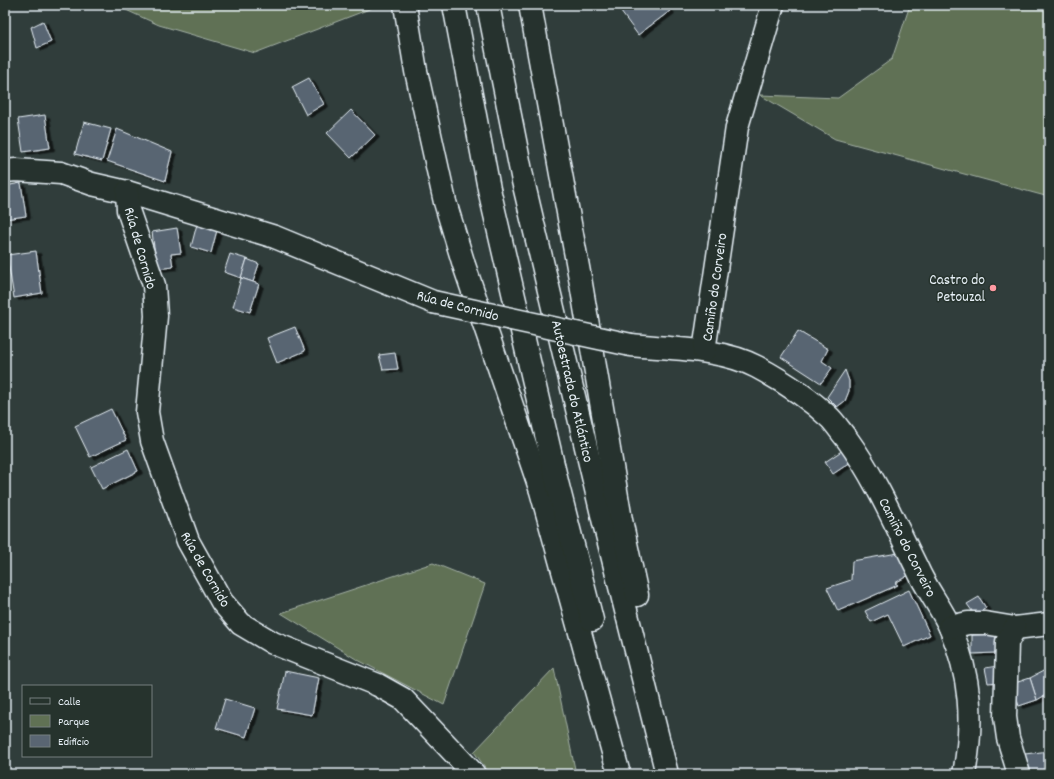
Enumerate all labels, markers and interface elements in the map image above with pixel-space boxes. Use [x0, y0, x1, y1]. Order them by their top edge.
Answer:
street label: Rúa de Cornido [117, 205, 161, 292]
street label: Camiño do Corveiro [697, 231, 735, 343]
place label: Castro do Petouzal [929, 270, 985, 309]
marker: Castro do Petouzal [988, 283, 998, 293]
street label: Rúa de Cornido [414, 285, 501, 329]
street label: Autoestrada do Atlántico [544, 318, 598, 465]
street label: Camiño do Corveiro [872, 494, 941, 602]
street label: Rúa de Cornido [174, 528, 235, 612]
legend [22, 685, 152, 757]
text: Calle [58, 694, 81, 711]
text: Parque [58, 714, 89, 731]
text: Edificio [58, 734, 89, 751]

